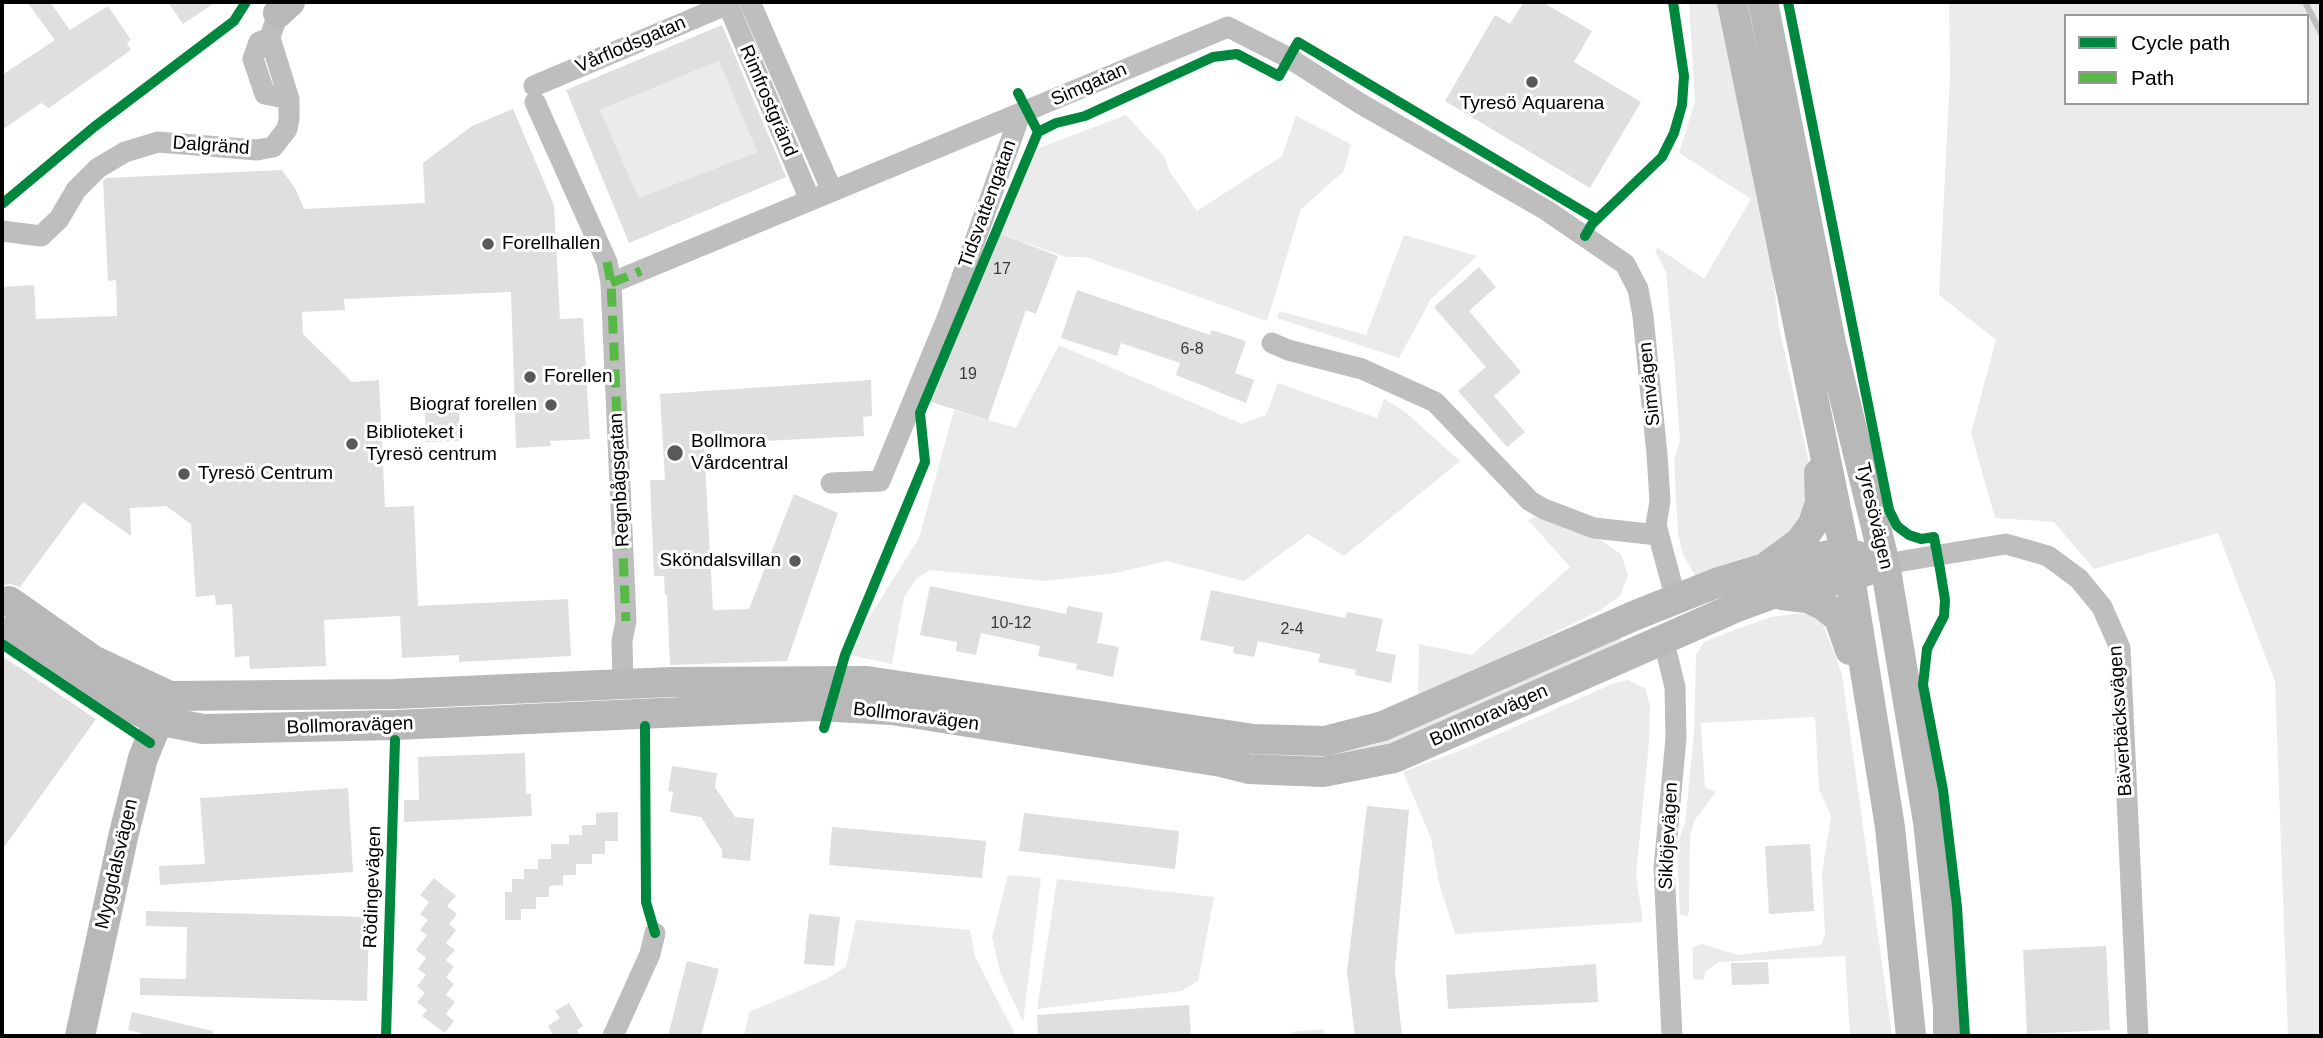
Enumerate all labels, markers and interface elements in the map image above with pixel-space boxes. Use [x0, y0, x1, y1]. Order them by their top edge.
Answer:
street label: Vårflodsgatan [573, 12, 689, 78]
legend [2064, 14, 2309, 105]
text: Cycle path [2131, 31, 2230, 54]
street label: Rimfrostgränd [734, 42, 802, 160]
street label: Simgatan [1048, 58, 1130, 112]
text: Path [2131, 66, 2174, 89]
marker: Tyresö Aquarena [1524, 74, 1540, 90]
place label: Tyresö Aquarena [1460, 93, 1604, 115]
street label: Dalgränd [172, 132, 250, 160]
street label: Tidsvattengatan [954, 137, 1022, 271]
place label: Forellhallen [502, 233, 600, 255]
marker: Forellhallen [480, 236, 496, 252]
house number: 17 [993, 260, 1011, 280]
house number: 6-8 [1180, 340, 1204, 360]
street label: Simvägen [1634, 341, 1666, 427]
house number: 19 [959, 365, 977, 385]
place label: Forellen [544, 366, 613, 388]
marker: Forellen [522, 369, 538, 385]
place label: Biograf forellen [409, 394, 537, 416]
marker: Biograf forellen [543, 397, 559, 413]
street label: Regnbågsgatan [605, 412, 635, 548]
place label: Biblioteket i Tyresö centrum [366, 422, 497, 466]
place label: Bollmora Vårdcentral [691, 431, 788, 475]
marker: Biblioteket i Tyresö centrum [344, 436, 360, 452]
marker: Bollmora Vårdcentral [665, 443, 685, 463]
street label: Tyresövägen [1851, 460, 1897, 572]
place label: Tyresö Centrum [198, 463, 333, 485]
marker: Tyresö Centrum [176, 466, 192, 482]
place label: Sköndalsvillan [660, 550, 781, 572]
marker: Sköndalsvillan [787, 553, 803, 569]
house number: 10-12 [991, 614, 1031, 634]
house number: 2-4 [1280, 620, 1304, 640]
street label: Bäverbäcksvägen [2104, 645, 2138, 797]
street label: Bollmoravägen [1426, 680, 1552, 752]
street label: Bollmoravägen [852, 698, 980, 736]
street label: Bollmoravägen [286, 712, 414, 740]
street label: Siklöjevägen [1655, 782, 1683, 890]
street label: Myggdalsvägen [91, 797, 143, 931]
street label: Rödingevägen [359, 825, 387, 949]

